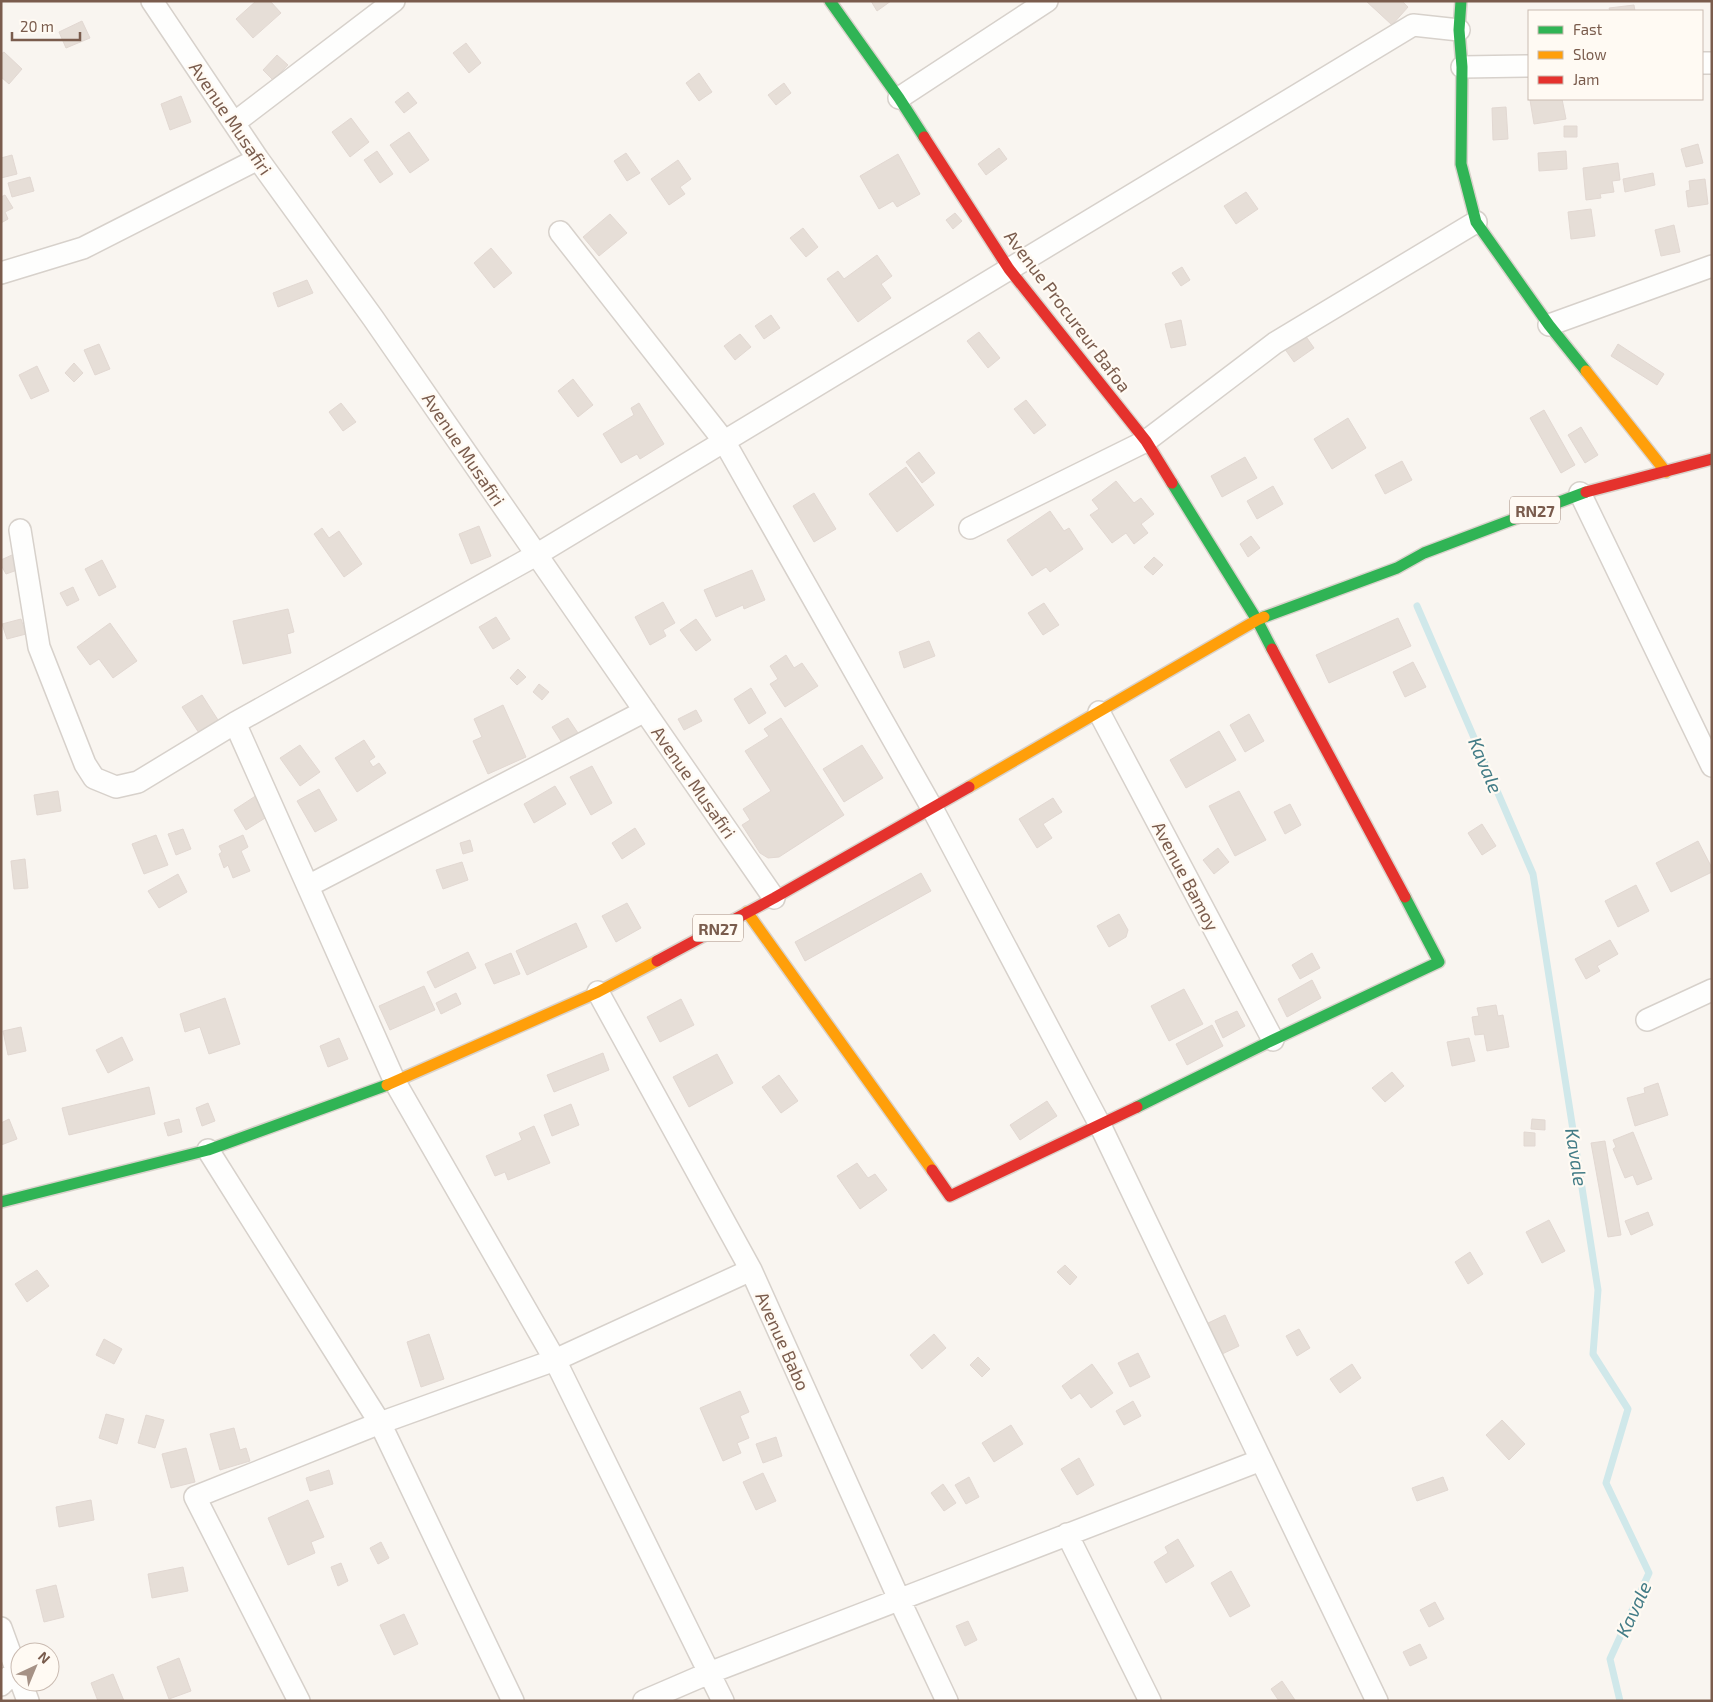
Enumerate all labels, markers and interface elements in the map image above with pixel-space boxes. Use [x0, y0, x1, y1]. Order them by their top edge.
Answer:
scale bar [12, 10, 80, 42]
legend [1528, 10, 1703, 100]
text: 20 m [20, 17, 54, 35]
text: Fast [1573, 20, 1603, 38]
text: Slow [1573, 45, 1607, 63]
street label: Avenue Musafiri [185, 57, 277, 179]
text: Jam [1573, 70, 1599, 88]
street label: Avenue Procureur Bafoa [1000, 226, 1136, 396]
street label: Avenue Musafiri [418, 388, 510, 510]
road number: RN27 [1510, 496, 1560, 524]
street label: Avenue Musafiri [647, 722, 741, 842]
water label: Kavale [1464, 734, 1508, 796]
street label: Avenue Bamoy [1148, 818, 1224, 935]
road number: RN27 [693, 914, 743, 941]
water label: Kavale [1561, 1126, 1593, 1188]
street label: Avenue Babo [751, 1288, 815, 1394]
water label: Kavale [1610, 1578, 1656, 1640]
north arrow [10, 1642, 60, 1692]
text: N [35, 1648, 54, 1667]

